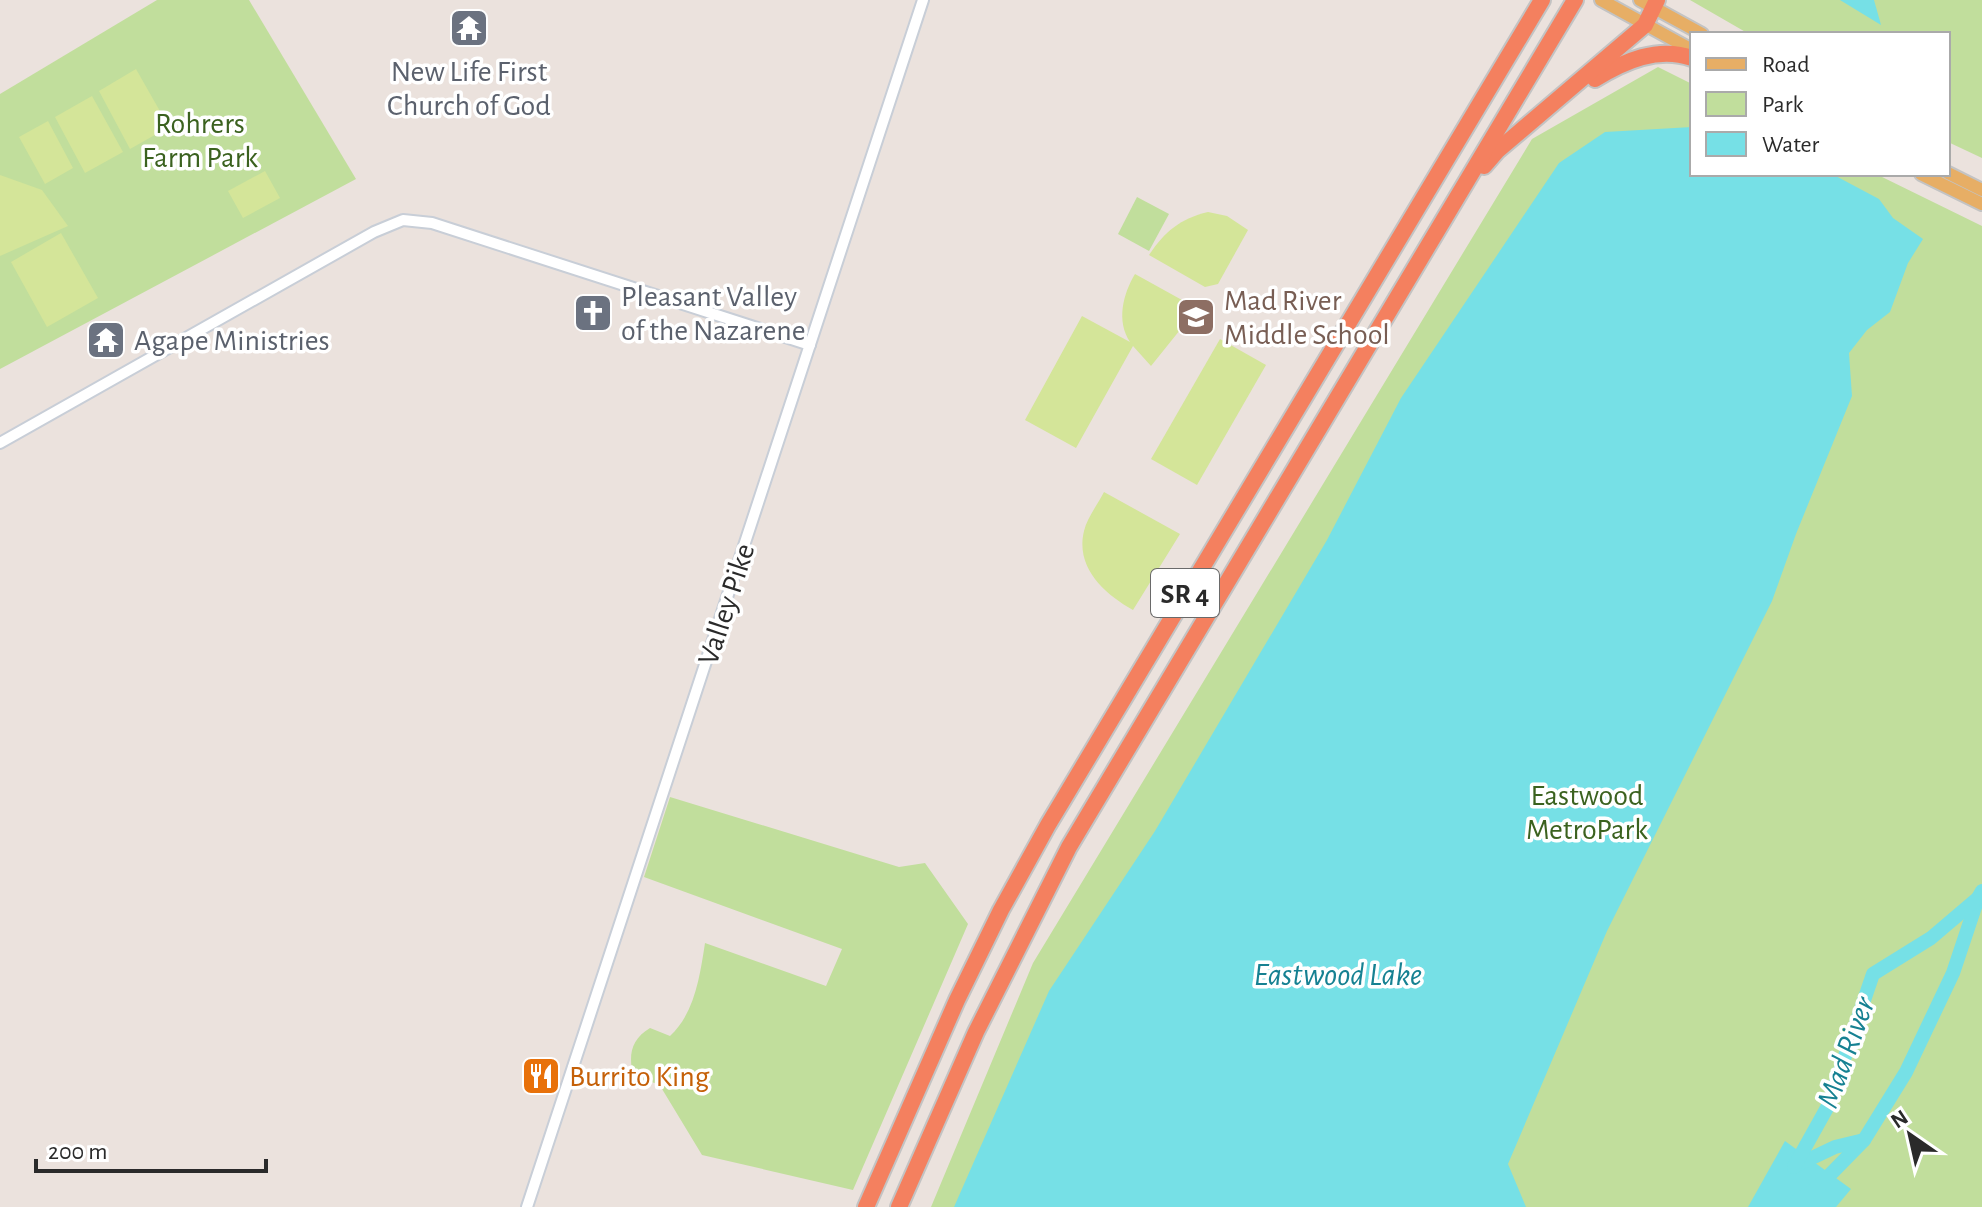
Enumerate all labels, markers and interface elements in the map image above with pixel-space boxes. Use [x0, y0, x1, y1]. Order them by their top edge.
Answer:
temple icon: New Life First Church of God [448, 7, 490, 49]
legend [1690, 32, 1950, 176]
text: Road [1762, 53, 1810, 77]
place label: New Life First Church of God [387, 57, 551, 121]
text: Park [1762, 93, 1803, 117]
park label: Rohrers Farm Park [142, 109, 258, 173]
text: Water [1762, 133, 1820, 157]
place label: Pleasant Valley of the Nazarene [621, 282, 806, 346]
place label: Mad River Middle School [1224, 286, 1390, 350]
church icon: Pleasant Valley of the Nazarene [572, 292, 614, 334]
school or university icon: Mad River Middle School [1175, 296, 1217, 338]
temple icon: Agape Ministries [85, 319, 127, 361]
place label: Agape Ministries [134, 326, 330, 356]
street label: Valley Pike [693, 540, 761, 669]
road number: SR 4 [1151, 569, 1219, 617]
park label: Eastwood MetroPark [1526, 781, 1648, 845]
water label: Eastwood Lake [1254, 959, 1422, 991]
water label: Mad River [1811, 991, 1881, 1112]
restaurant icon: Burrito King [520, 1055, 562, 1097]
place label: Burrito King [569, 1062, 710, 1092]
north arrow [1870, 1095, 1950, 1175]
text: N [1887, 1106, 1912, 1133]
scale bar [36, 1123, 266, 1173]
text: 200 m [48, 1140, 107, 1164]

